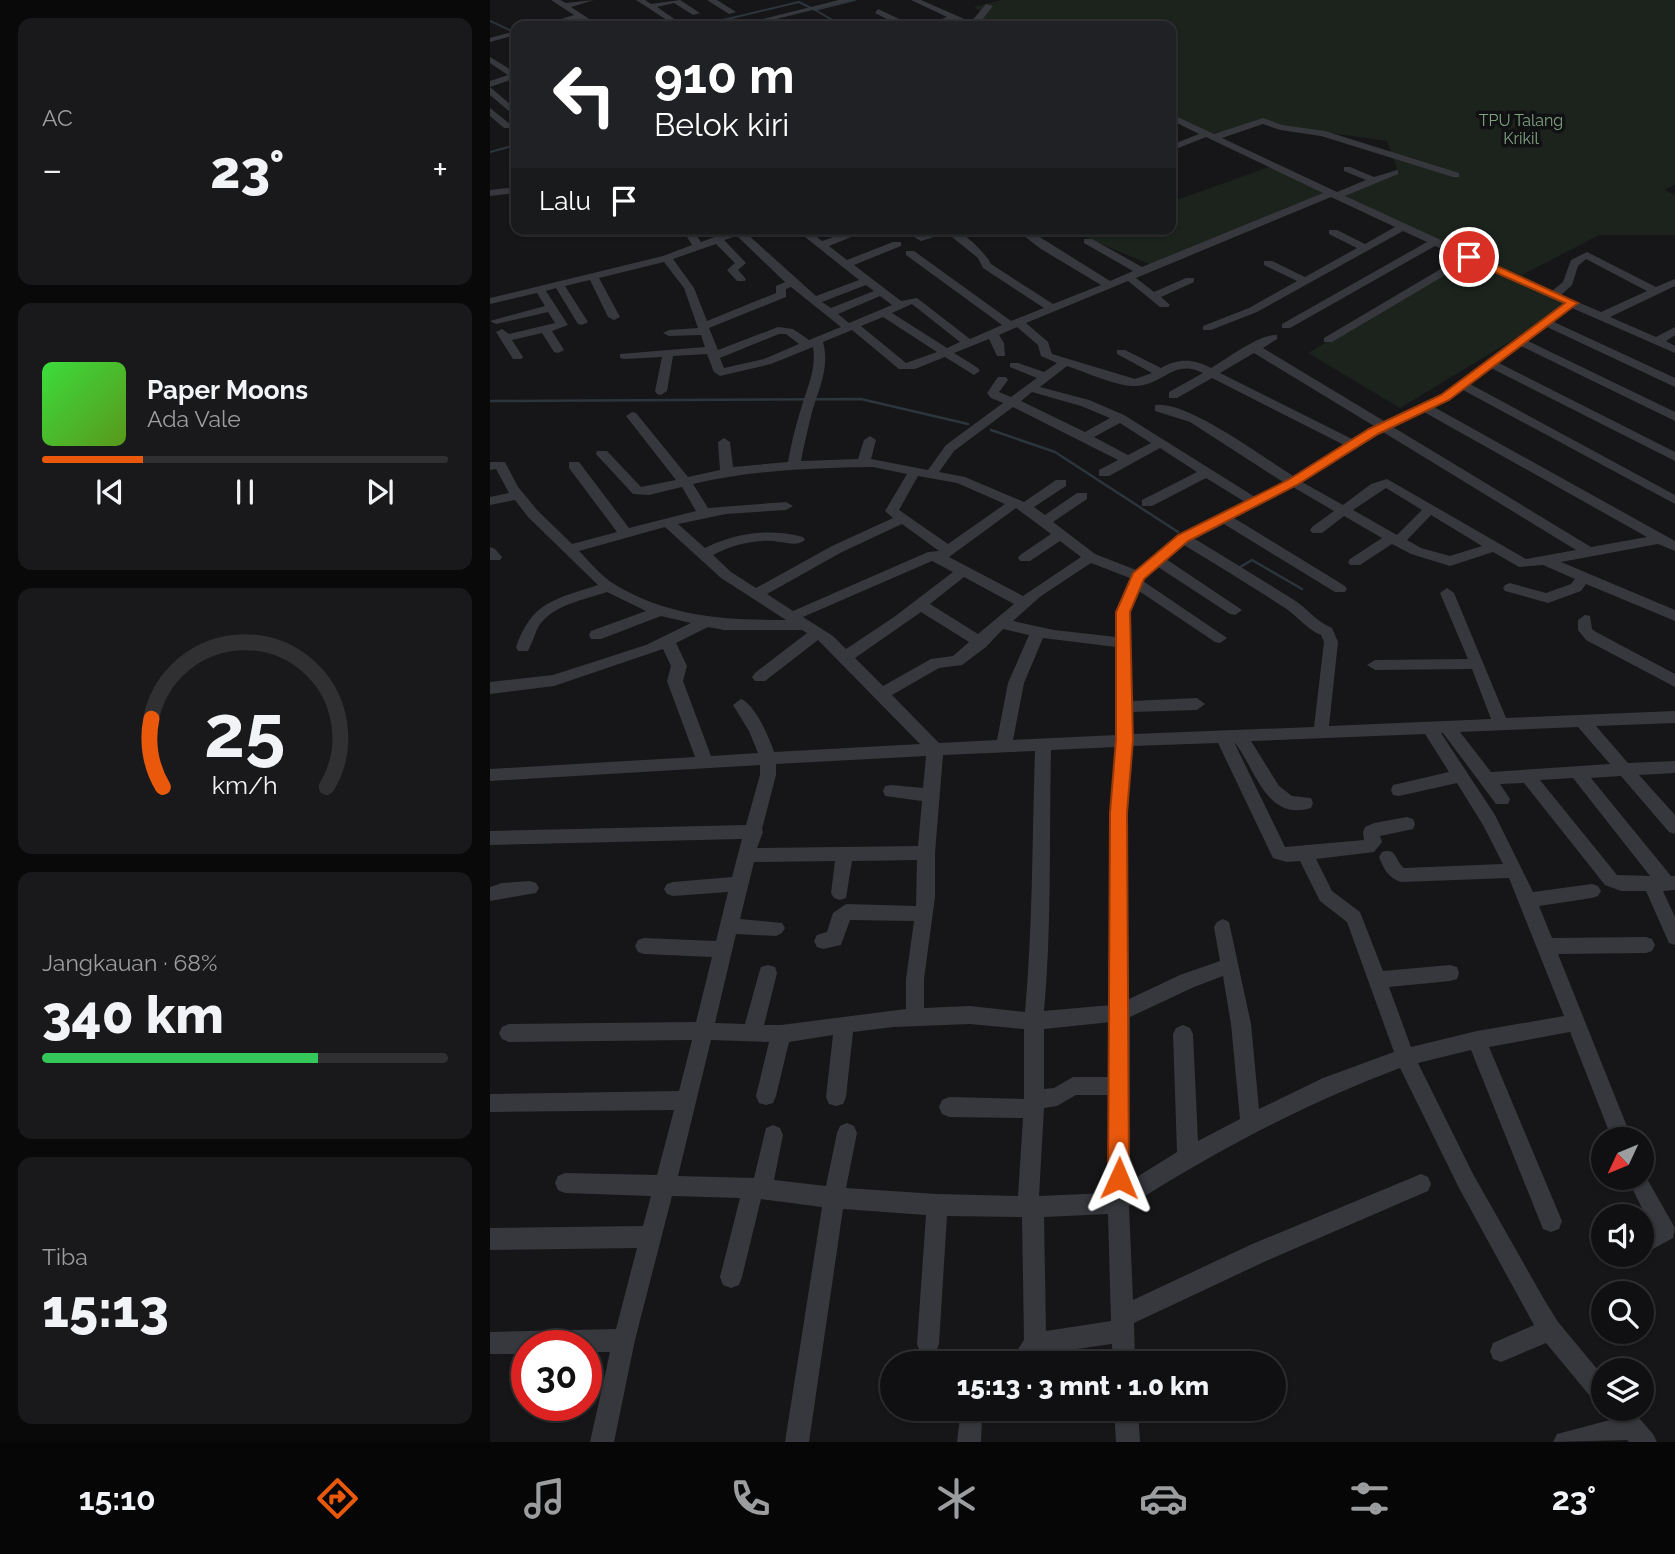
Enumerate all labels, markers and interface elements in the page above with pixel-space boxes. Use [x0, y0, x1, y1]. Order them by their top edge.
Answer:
text: 910 m [654, 47, 795, 104]
icon: left [539, 49, 630, 140]
text: AC [42, 104, 73, 131]
text: Belok kiri [654, 106, 789, 143]
park label: TPU Talang Krikil [1479, 111, 1563, 148]
text: 23° [210, 139, 284, 200]
text: − [42, 147, 62, 192]
text: + [432, 147, 448, 192]
icon: arrive [605, 182, 643, 220]
text: Lalu [539, 186, 591, 216]
pin [1439, 227, 1499, 287]
icon: arrive [1450, 238, 1488, 276]
text: Paper Moons [147, 375, 308, 405]
text: Ada Vale [147, 405, 241, 432]
icon: previous [91, 473, 129, 511]
icon: pause [226, 473, 264, 511]
icon: next [361, 473, 399, 511]
text: 25 [204, 689, 286, 774]
text: km/h [212, 770, 278, 800]
text: Jangkauan · 68% [42, 949, 217, 976]
text: 340 km [42, 984, 224, 1045]
north arrow [1591, 1127, 1654, 1190]
map controls [1591, 1127, 1654, 1421]
position arrow [1082, 1141, 1156, 1215]
button: sound [1591, 1204, 1654, 1267]
text: Tiba [42, 1243, 88, 1270]
text: 15:13 [42, 1278, 169, 1339]
button: search [1591, 1281, 1654, 1344]
speed limit sign: 30 [511, 1330, 602, 1421]
button: layers [1591, 1358, 1654, 1421]
text: 15:13 · 3 mnt · 1.0 km [957, 1371, 1209, 1401]
icon: directions [313, 1474, 362, 1523]
icon: music [520, 1474, 569, 1523]
icon: phone [726, 1474, 775, 1523]
icon: climate [932, 1474, 981, 1523]
icon: car [1139, 1474, 1188, 1523]
icon: filters [1345, 1474, 1394, 1523]
text: 15:10 [79, 1480, 156, 1517]
text: 23° [1552, 1480, 1596, 1517]

